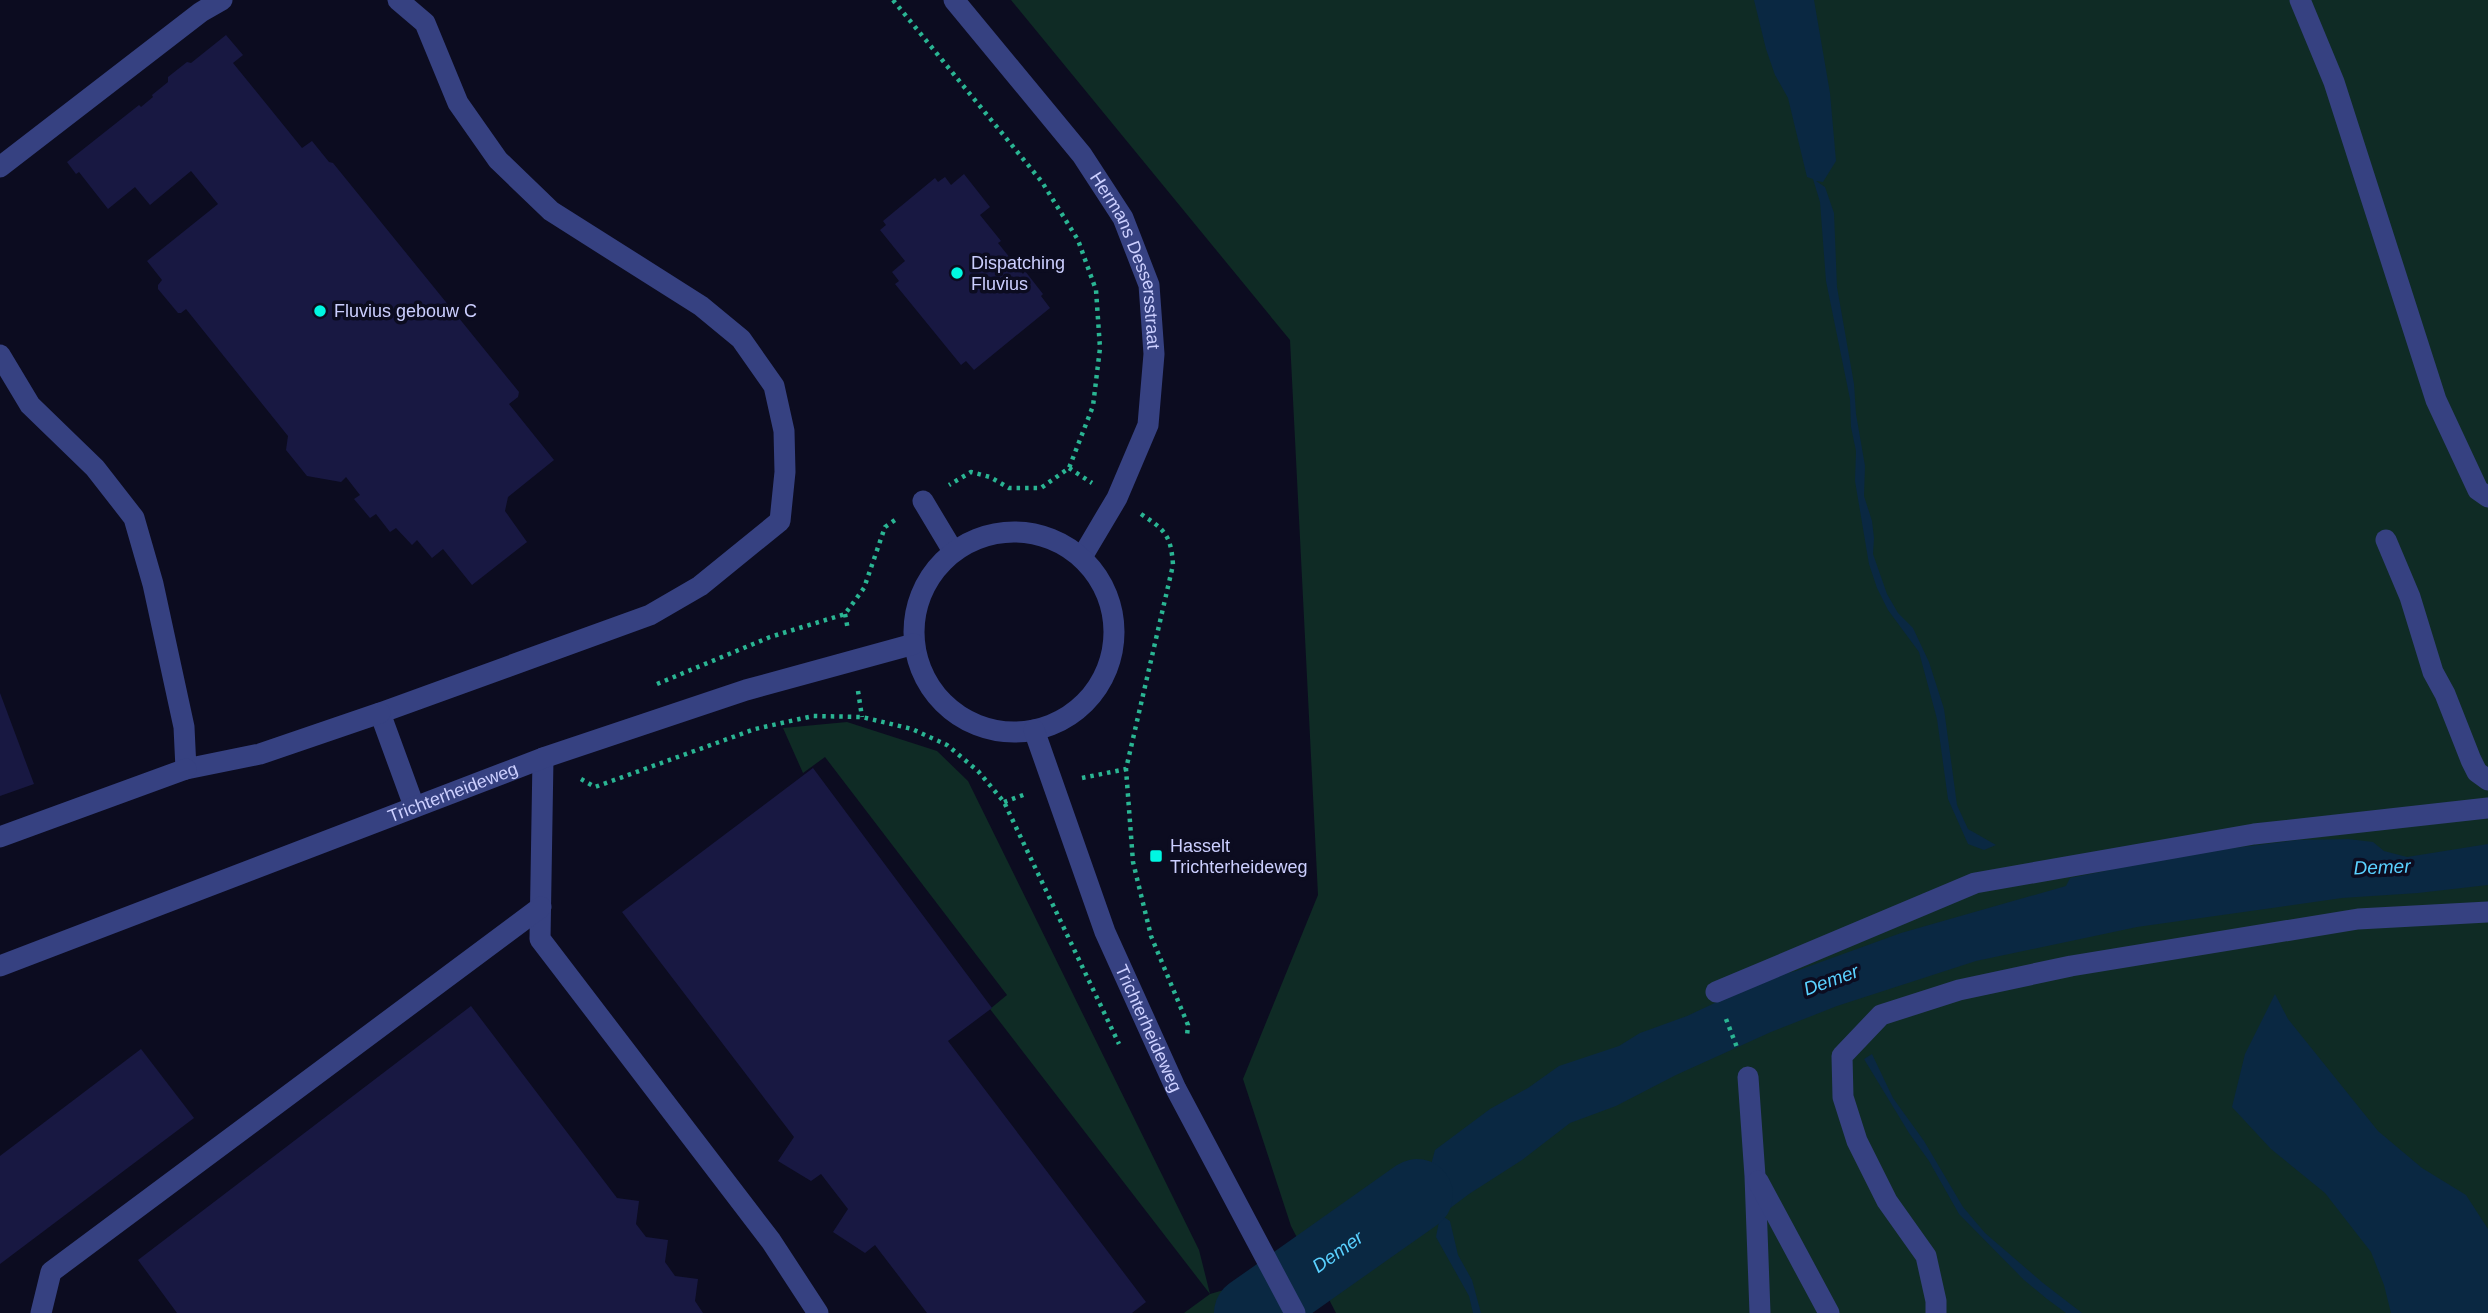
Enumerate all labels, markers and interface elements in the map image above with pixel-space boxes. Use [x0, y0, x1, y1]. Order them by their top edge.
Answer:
street label: Hermans Dessersstraat [1086, 168, 1164, 350]
place label: Dispatching Fluvius [971, 253, 1065, 294]
marker: Dispatching Fluvius [949, 265, 965, 281]
place label: Fluvius gebouw C [334, 301, 477, 321]
marker: Fluvius gebouw C [312, 303, 328, 319]
street label: Trichterheideweg [385, 759, 521, 826]
place label: Hasselt Trichterheideweg [1170, 836, 1307, 877]
marker: Hasselt Trichterheideweg [1148, 848, 1164, 864]
water label: Demer [2353, 855, 2412, 878]
water label: Demer [1801, 960, 1862, 1000]
street label: Trichterheideweg [1111, 962, 1186, 1095]
water label: Demer [1308, 1226, 1367, 1276]

